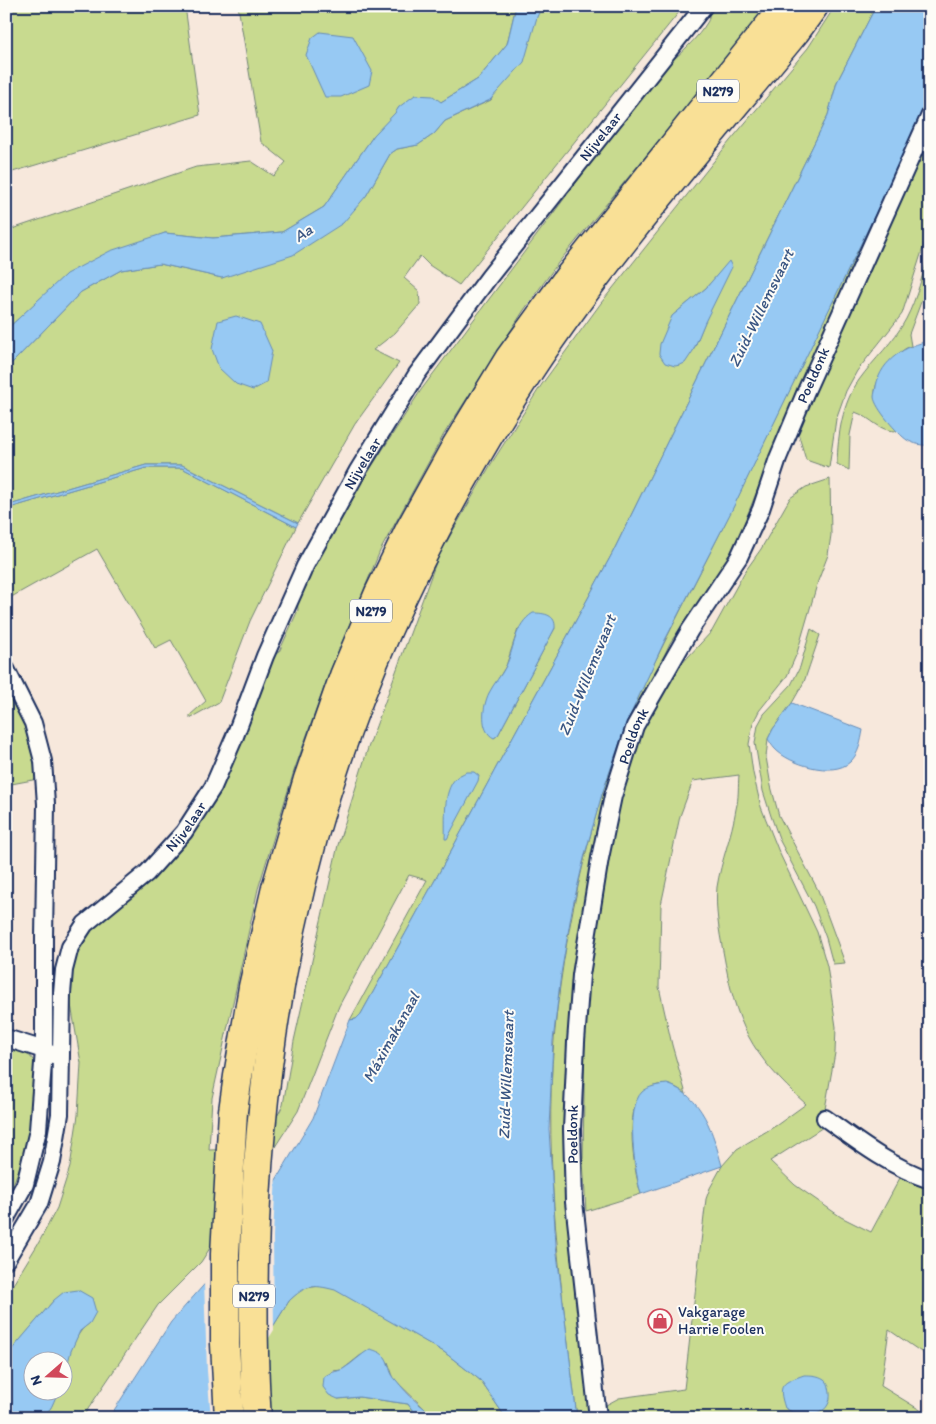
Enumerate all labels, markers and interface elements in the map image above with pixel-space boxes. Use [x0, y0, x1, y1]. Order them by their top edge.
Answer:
road number: N279 [697, 80, 739, 102]
street label: Nijvelaar [576, 108, 625, 165]
water label: Aa [290, 220, 317, 246]
water label: Zuid-Willemsvaart [724, 244, 799, 370]
street label: Poeldonk [793, 344, 834, 406]
street label: Nijvelaar [340, 434, 385, 493]
road number: N279 [350, 600, 392, 622]
water label: Zuid-Willemsvaart [554, 610, 621, 738]
street label: Poeldonk [615, 704, 653, 766]
street label: Nijvelaar [162, 798, 210, 855]
water label: Máximakanaal [358, 987, 424, 1085]
water label: Zuid-Willemsvaart [494, 1009, 518, 1139]
street label: Poeldonk [563, 1104, 582, 1164]
road number: N279 [233, 1284, 275, 1308]
place label: Vakgarage Harrie Foolen [678, 1303, 764, 1338]
shop icon: Vakgarage Harrie Foolen [647, 1308, 673, 1334]
north arrow [22, 1352, 72, 1402]
text: N [27, 1373, 46, 1388]

